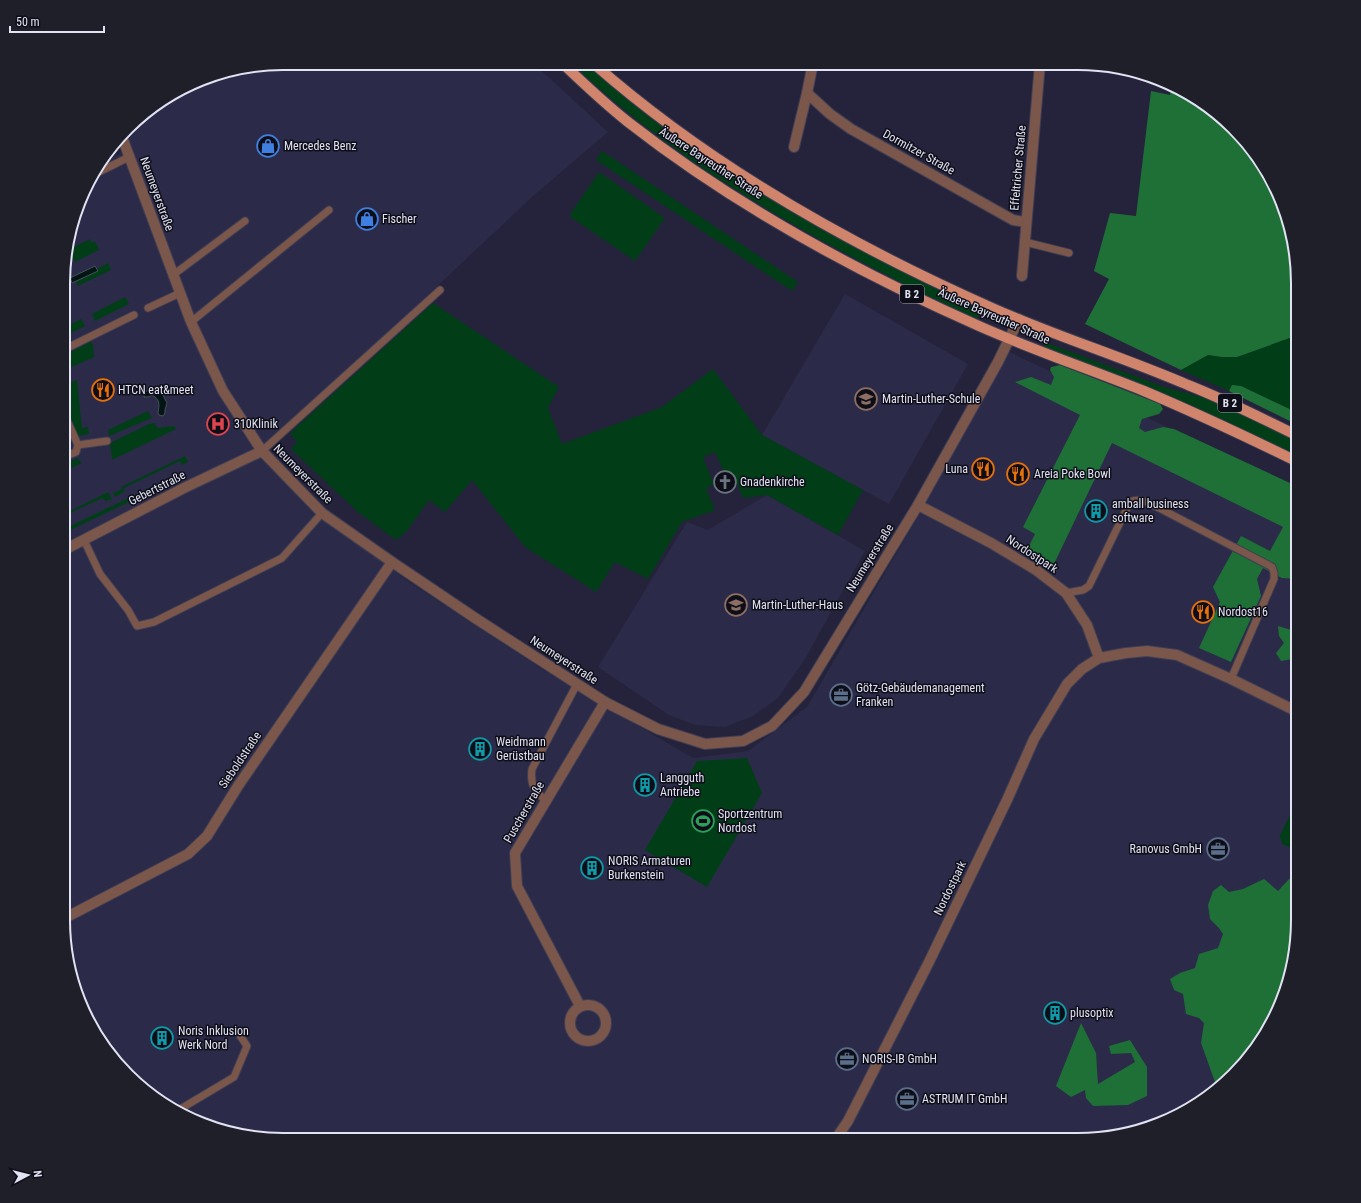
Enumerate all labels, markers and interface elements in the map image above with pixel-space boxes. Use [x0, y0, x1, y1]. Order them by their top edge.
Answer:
scale bar [10, 8, 104, 34]
text: 50 m [16, 15, 40, 29]
street label: Äußere Bayreuther Straße [657, 123, 766, 202]
street label: Effeltricher Straße [1007, 124, 1029, 211]
street label: Dormitzer Straße [881, 127, 958, 178]
shop icon: Mercedes Benz [255, 133, 281, 159]
place label: Mercedes Benz [284, 139, 356, 153]
street label: Neumeyerstraße [137, 155, 177, 233]
shop icon: Fischer [354, 206, 380, 232]
place label: Fischer [382, 212, 417, 226]
street label: Äußere Bayreuther Straße [936, 284, 1053, 347]
road number: B 2 [900, 285, 924, 303]
restaurant icon: HTCN eat&meet [90, 377, 116, 403]
place label: HTCN eat&meet [118, 383, 194, 397]
school or university icon: Martin-Luther-Schule [853, 386, 879, 412]
place label: Martin-Luther-Schule [882, 392, 981, 406]
road number: B 2 [1218, 394, 1242, 412]
hospital icon: 310Klinik [205, 411, 231, 437]
place label: 310Klinik [234, 417, 278, 431]
street label: Neumeyerstraße [271, 442, 336, 507]
restaurant icon: Luna [970, 456, 996, 482]
restaurant icon: Areia Poke Bowl [1005, 461, 1031, 487]
place label: Luna [945, 462, 968, 476]
place label: Areia Poke Bowl [1034, 467, 1111, 481]
street label: Gebertstraße [126, 468, 188, 508]
church icon: Gnadenkirche [712, 469, 738, 495]
place label: Gnadenkirche [740, 475, 805, 489]
place label: amball business software [1112, 497, 1189, 525]
building icon: amball business software [1083, 498, 1109, 524]
street label: Neumeyerstraße [843, 521, 897, 595]
street label: Nordostpark [1004, 532, 1061, 576]
school or university icon: Martin-Luther-Haus [723, 592, 749, 618]
place label: Martin-Luther-Haus [752, 598, 843, 612]
restaurant icon: Nordost16 [1190, 599, 1216, 625]
place label: Nordost16 [1218, 605, 1268, 619]
street label: Neumeyerstraße [528, 633, 601, 687]
place label: Götz-Gebäudemanagement Franken [856, 681, 985, 709]
office icon: Götz-Gebäudemanagement Franken [828, 682, 854, 708]
street label: Sieboldstraße [216, 729, 264, 791]
place label: Weidmann Gerüstbau [496, 735, 546, 763]
building icon: Weidmann Gerüstbau [467, 736, 493, 762]
place label: Langguth Antriebe [660, 771, 704, 799]
building icon: Langguth Antriebe [632, 772, 658, 798]
street label: Puscherstraße [501, 778, 547, 845]
place label: Sportzentrum Nordost [718, 807, 782, 835]
sports icon: Sportzentrum Nordost [690, 808, 716, 834]
office icon: Ranovus GmbH [1205, 836, 1231, 862]
place label: Ranovus GmbH [1129, 842, 1202, 856]
place label: NORIS Armaturen Burkenstein [608, 854, 691, 882]
building icon: NORIS Armaturen Burkenstein [579, 855, 605, 881]
street label: Nordostpark [931, 858, 969, 917]
building icon: plusoptix [1042, 1000, 1068, 1026]
place label: plusoptix [1070, 1006, 1113, 1020]
place label: Noris Inklusion Werk Nord [178, 1024, 249, 1052]
building icon: Noris Inklusion Werk Nord [149, 1025, 175, 1051]
office icon: NORIS-IB GmbH [834, 1046, 860, 1072]
place label: NORIS-IB GmbH [862, 1052, 937, 1066]
office icon: ASTRUM IT GmbH [894, 1086, 920, 1112]
place label: ASTRUM IT GmbH [922, 1092, 1007, 1106]
north arrow [8, 1155, 48, 1195]
text: N [31, 1170, 44, 1178]

